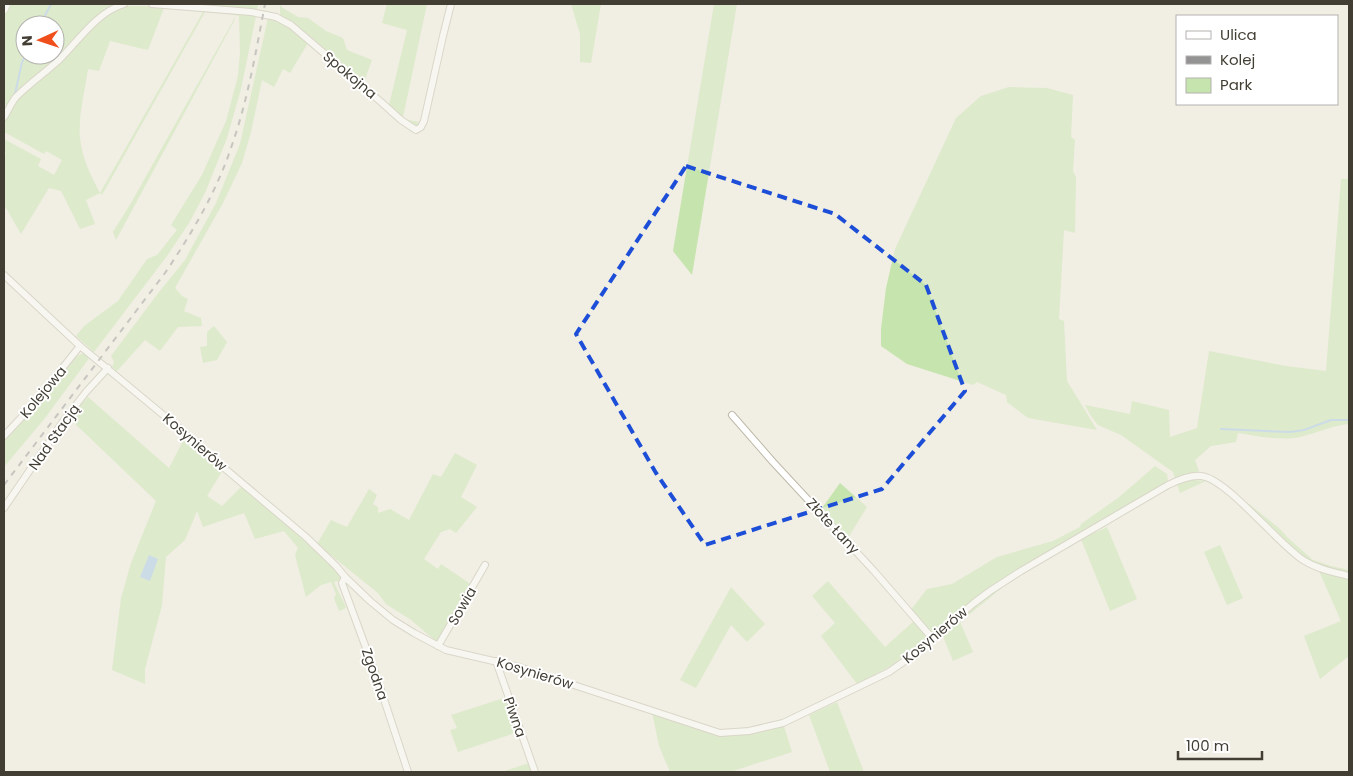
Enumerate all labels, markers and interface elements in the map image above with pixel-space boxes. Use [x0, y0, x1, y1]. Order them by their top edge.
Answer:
north arrow [15, 15, 65, 65]
legend [1176, 15, 1338, 105]
text: Ulica [1220, 24, 1257, 45]
text: N [17, 35, 37, 46]
street label: Spokojna [319, 47, 381, 103]
text: Kolej [1220, 49, 1255, 70]
text: Park [1220, 74, 1252, 95]
street label: Kolejowa [15, 361, 71, 423]
street label: Nad Stacją [24, 400, 84, 474]
street label: Kosynierów [159, 408, 232, 476]
street label: Złote Łany [802, 494, 864, 558]
street label: Sowia [443, 583, 481, 629]
street label: Kosynierów [898, 602, 972, 668]
street label: Zgodna [357, 645, 393, 703]
street label: Kosynierów [494, 652, 576, 694]
street label: Piwna [499, 694, 531, 740]
scale bar [1178, 728, 1262, 760]
text: 100 m [1186, 735, 1229, 756]

